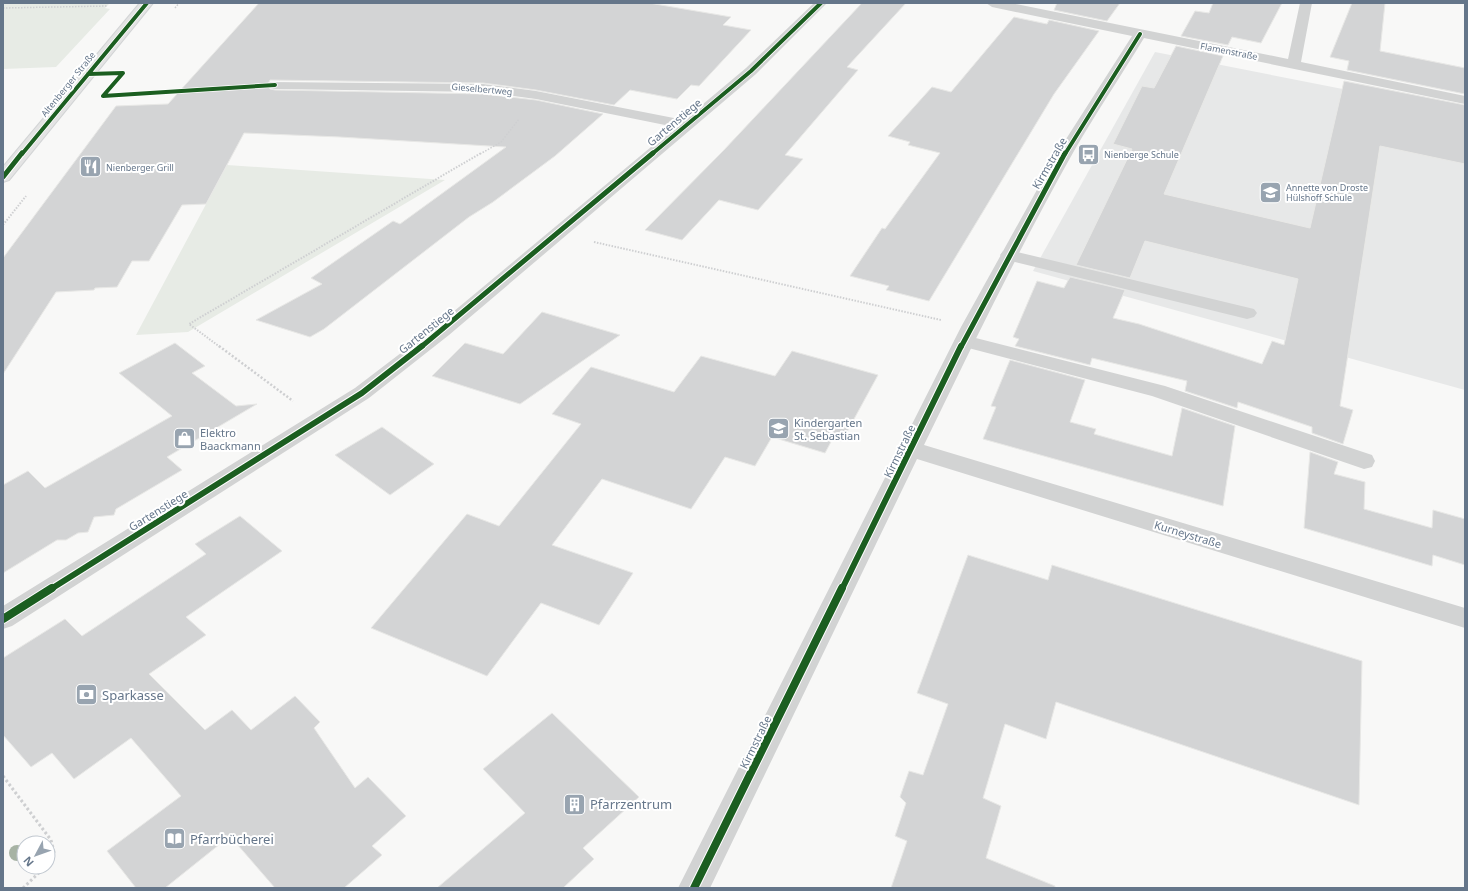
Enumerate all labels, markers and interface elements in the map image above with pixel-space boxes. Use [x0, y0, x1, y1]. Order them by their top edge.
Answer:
street label: Flamenstraße [1199, 39, 1259, 63]
street label: Altenberger Straße [38, 49, 98, 119]
street label: Gieselbertweg [451, 80, 513, 98]
street label: Gartenstiege [644, 95, 704, 149]
street label: Kirmstraße [1028, 134, 1070, 192]
bus stop icon: Nienberge Schule [1076, 141, 1102, 167]
place label: Nienberge Schule [1104, 148, 1179, 161]
restaurant icon: Nienberger Grill [77, 154, 103, 180]
place label: Nienberger Grill [106, 161, 174, 174]
school or university icon: Annette von Droste Hülshoff Schule [1258, 179, 1284, 205]
place label: Annette von Droste Hülshoff Schule [1286, 181, 1368, 204]
street label: Gartenstiege [395, 303, 457, 357]
school or university icon: Kindergarten St. Sebastian [765, 415, 791, 441]
place label: Kindergarten St. Sebastian [794, 415, 862, 443]
street label: Kirmstraße [880, 422, 918, 480]
shop icon: Elektro Baackmann [171, 425, 197, 451]
place label: Elektro Baackmann [200, 425, 261, 453]
street label: Gartenstiege [126, 486, 190, 534]
street label: Kurneystraße [1153, 517, 1223, 551]
bank icon: Sparkasse [74, 682, 100, 708]
place label: Sparkasse [102, 686, 164, 704]
street label: Kirmstraße [736, 713, 774, 771]
building icon: Pfarrzentrum [561, 791, 587, 817]
place label: Pfarrzentrum [590, 795, 672, 813]
library icon: Pfarrbücherei [162, 826, 188, 852]
place label: Pfarrbücherei [190, 830, 274, 848]
north arrow [16, 835, 56, 875]
text: N [19, 854, 37, 870]

